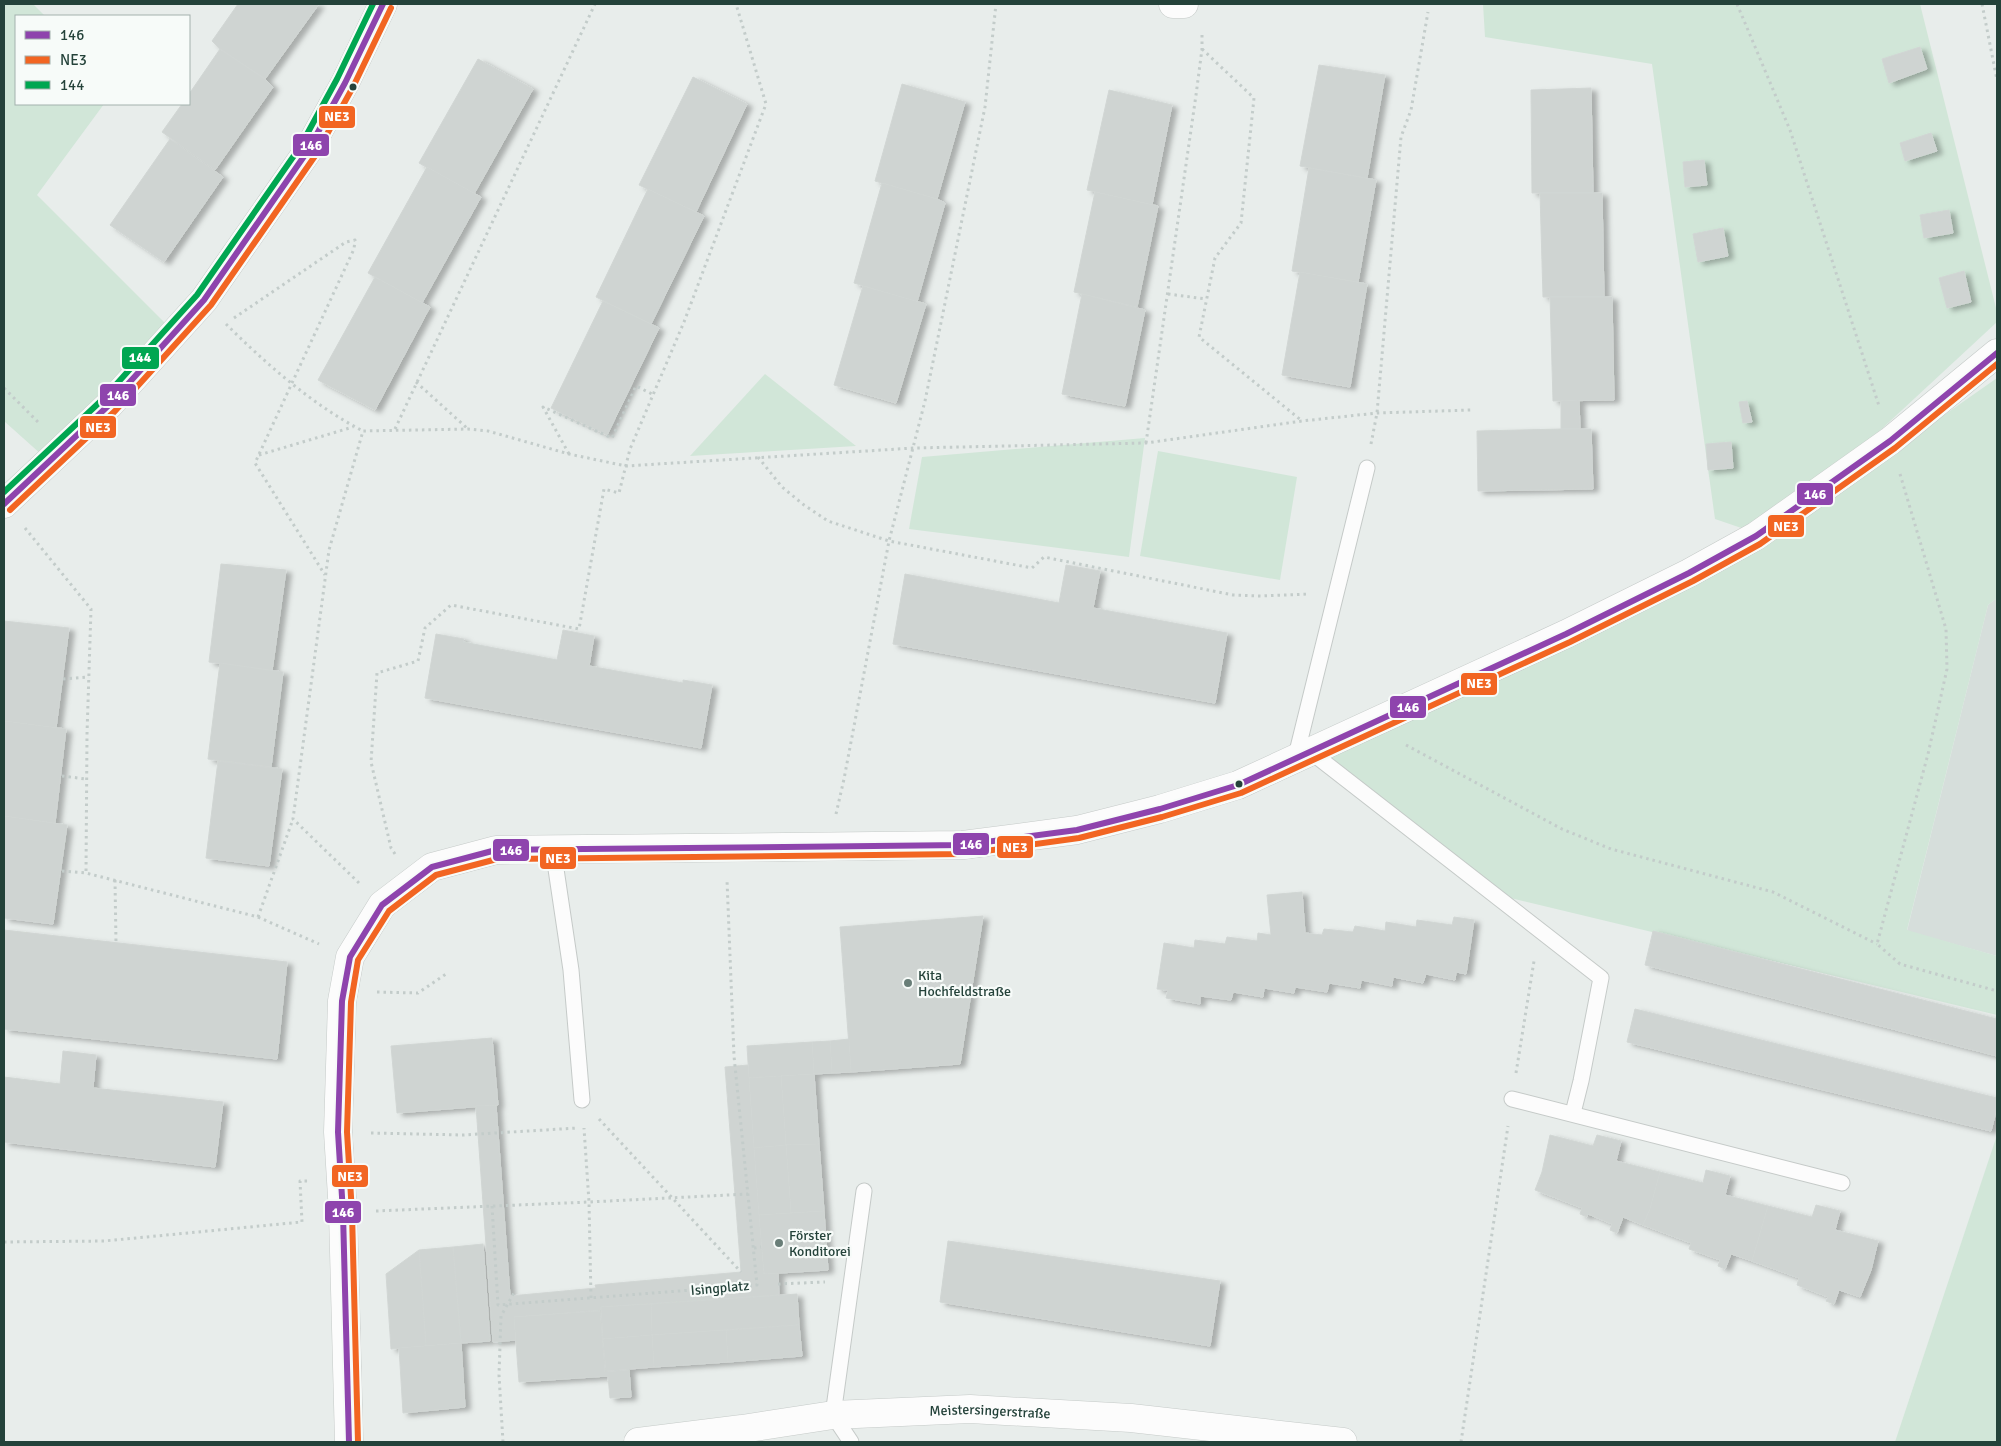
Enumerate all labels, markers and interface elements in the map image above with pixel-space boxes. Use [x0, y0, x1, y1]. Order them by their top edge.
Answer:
legend [15, 15, 190, 105]
text: 146 [60, 26, 84, 44]
text: NE3 [60, 51, 87, 69]
text: 144 [60, 76, 84, 94]
unlabelled marker [348, 82, 358, 92]
line badge: NE3 [318, 105, 356, 129]
text: NE3 [324, 108, 350, 125]
line badge: 146 [292, 133, 330, 157]
text: 146 [300, 137, 323, 154]
line badge: 144 [121, 346, 160, 370]
text: 144 [129, 349, 152, 366]
line badge: 146 [99, 383, 137, 407]
text: 146 [107, 387, 130, 404]
line badge: NE3 [79, 415, 117, 439]
text: NE3 [85, 419, 111, 436]
line badge: 146 [1796, 482, 1834, 506]
text: 146 [1804, 486, 1827, 503]
line badge: NE3 [1767, 514, 1805, 538]
text: NE3 [1773, 518, 1799, 535]
line badge: NE3 [1460, 672, 1498, 696]
text: NE3 [1466, 675, 1492, 692]
line badge: 146 [1389, 695, 1427, 719]
text: 146 [1397, 699, 1420, 716]
unlabelled marker [1234, 779, 1244, 789]
line badge: 146 [952, 832, 990, 856]
line badge: NE3 [996, 835, 1034, 859]
text: 146 [960, 836, 983, 853]
line badge: 146 [492, 838, 530, 862]
text: NE3 [1002, 839, 1028, 856]
text: 146 [500, 842, 523, 859]
line badge: NE3 [539, 846, 577, 870]
text: NE3 [545, 850, 571, 867]
place label: Kita Hochfeldstraße [918, 967, 1011, 1000]
marker: Kita Hochfeldstraße [902, 977, 914, 989]
line badge: NE3 [331, 1164, 369, 1188]
text: NE3 [337, 1168, 363, 1185]
line badge: 146 [324, 1200, 362, 1224]
text: 146 [332, 1204, 355, 1221]
place label: Förster Konditorei [789, 1227, 851, 1260]
marker: Förster Konditorei [773, 1237, 785, 1249]
street label: Isingplatz [690, 1277, 750, 1299]
street label: Meistersingerstraße [929, 1400, 1051, 1422]

